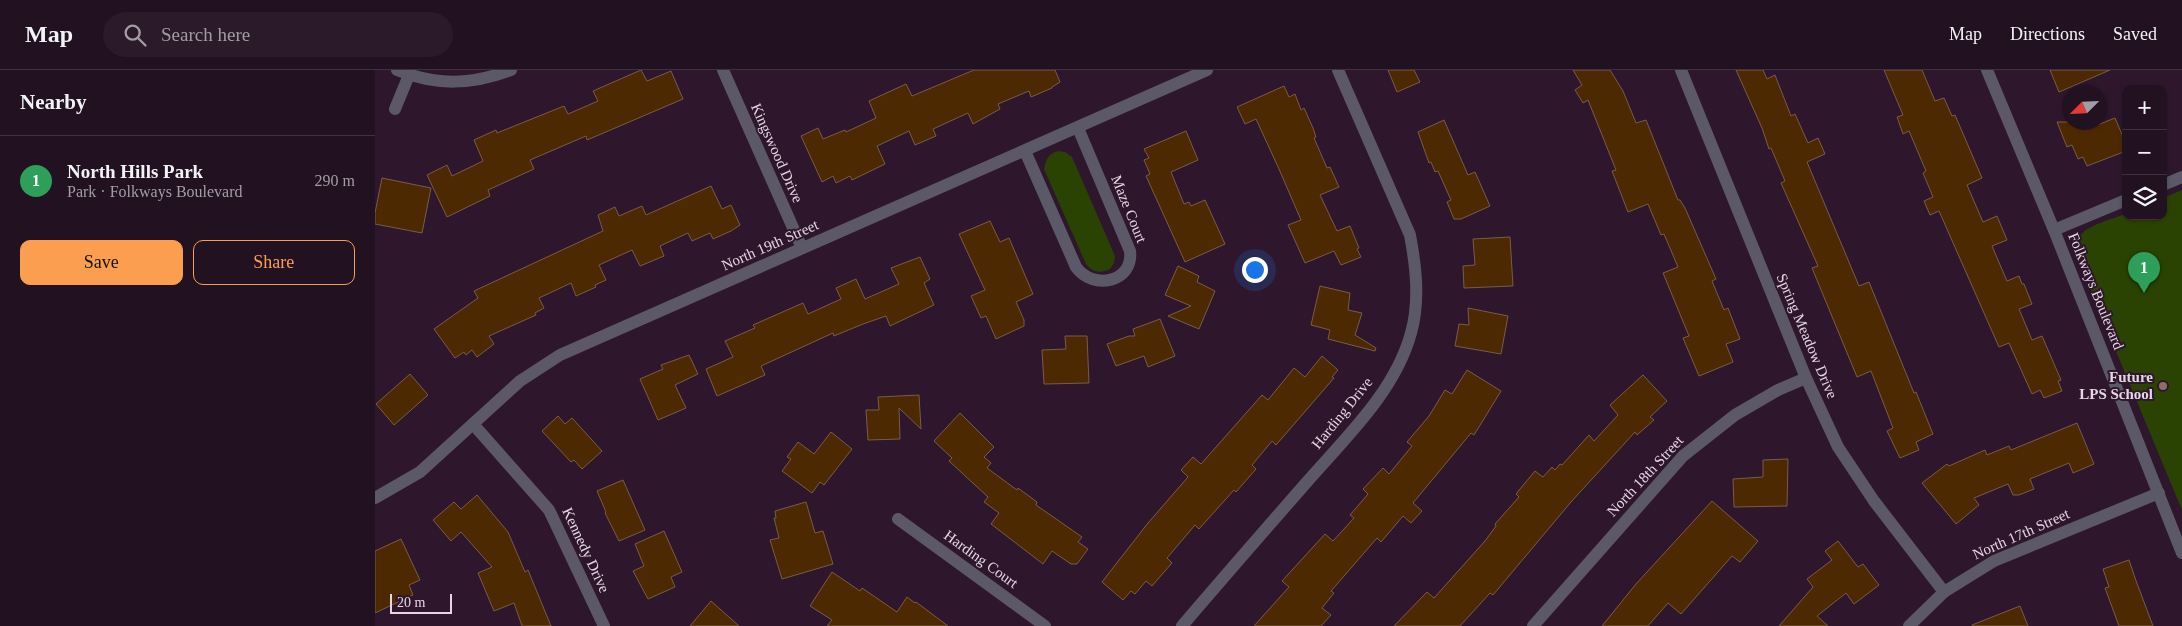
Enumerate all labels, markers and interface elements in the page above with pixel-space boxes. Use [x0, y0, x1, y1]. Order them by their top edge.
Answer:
search box [103, 12, 453, 57]
text: Map [25, 21, 73, 47]
icon: search [121, 21, 149, 49]
text: Search here [161, 24, 250, 45]
text: Map [1949, 24, 1982, 44]
text: Directions [2010, 24, 2085, 44]
text: Saved [2113, 24, 2157, 44]
north arrow [2062, 85, 2107, 130]
map controls [2122, 85, 2167, 220]
button: + [2122, 85, 2167, 130]
text: Nearby [20, 90, 87, 114]
street label: Kingswood Drive [748, 101, 806, 205]
button: − [2122, 130, 2167, 175]
text: North Hills Park [67, 161, 203, 182]
text: 1 [32, 172, 40, 189]
text: 290 m [315, 172, 355, 189]
street label: Maze Court [1108, 173, 1150, 246]
button: layers [2122, 175, 2167, 220]
text: Park · Folkways Boulevard [67, 183, 243, 200]
street label: North 19th Street [719, 216, 822, 273]
street label: Folkways Boulevard [2065, 230, 2127, 352]
button: Save [20, 240, 183, 285]
button: Share [193, 240, 355, 285]
pin: 1 [2128, 252, 2160, 293]
your location [1242, 257, 1268, 283]
street label: Spring Meadow Drive [1773, 271, 1841, 401]
place label: Future LPS School [2079, 369, 2153, 402]
street label: Harding Drive [1308, 374, 1376, 452]
marker: Future LPS School [2157, 380, 2169, 392]
street label: North 18th Street [1604, 432, 1687, 520]
street label: Kennedy Drive [559, 505, 613, 595]
street label: North 17th Street [1970, 505, 2073, 562]
street label: Harding Court [941, 527, 1022, 592]
scale bar [390, 591, 453, 614]
text: 20 m [397, 595, 425, 610]

